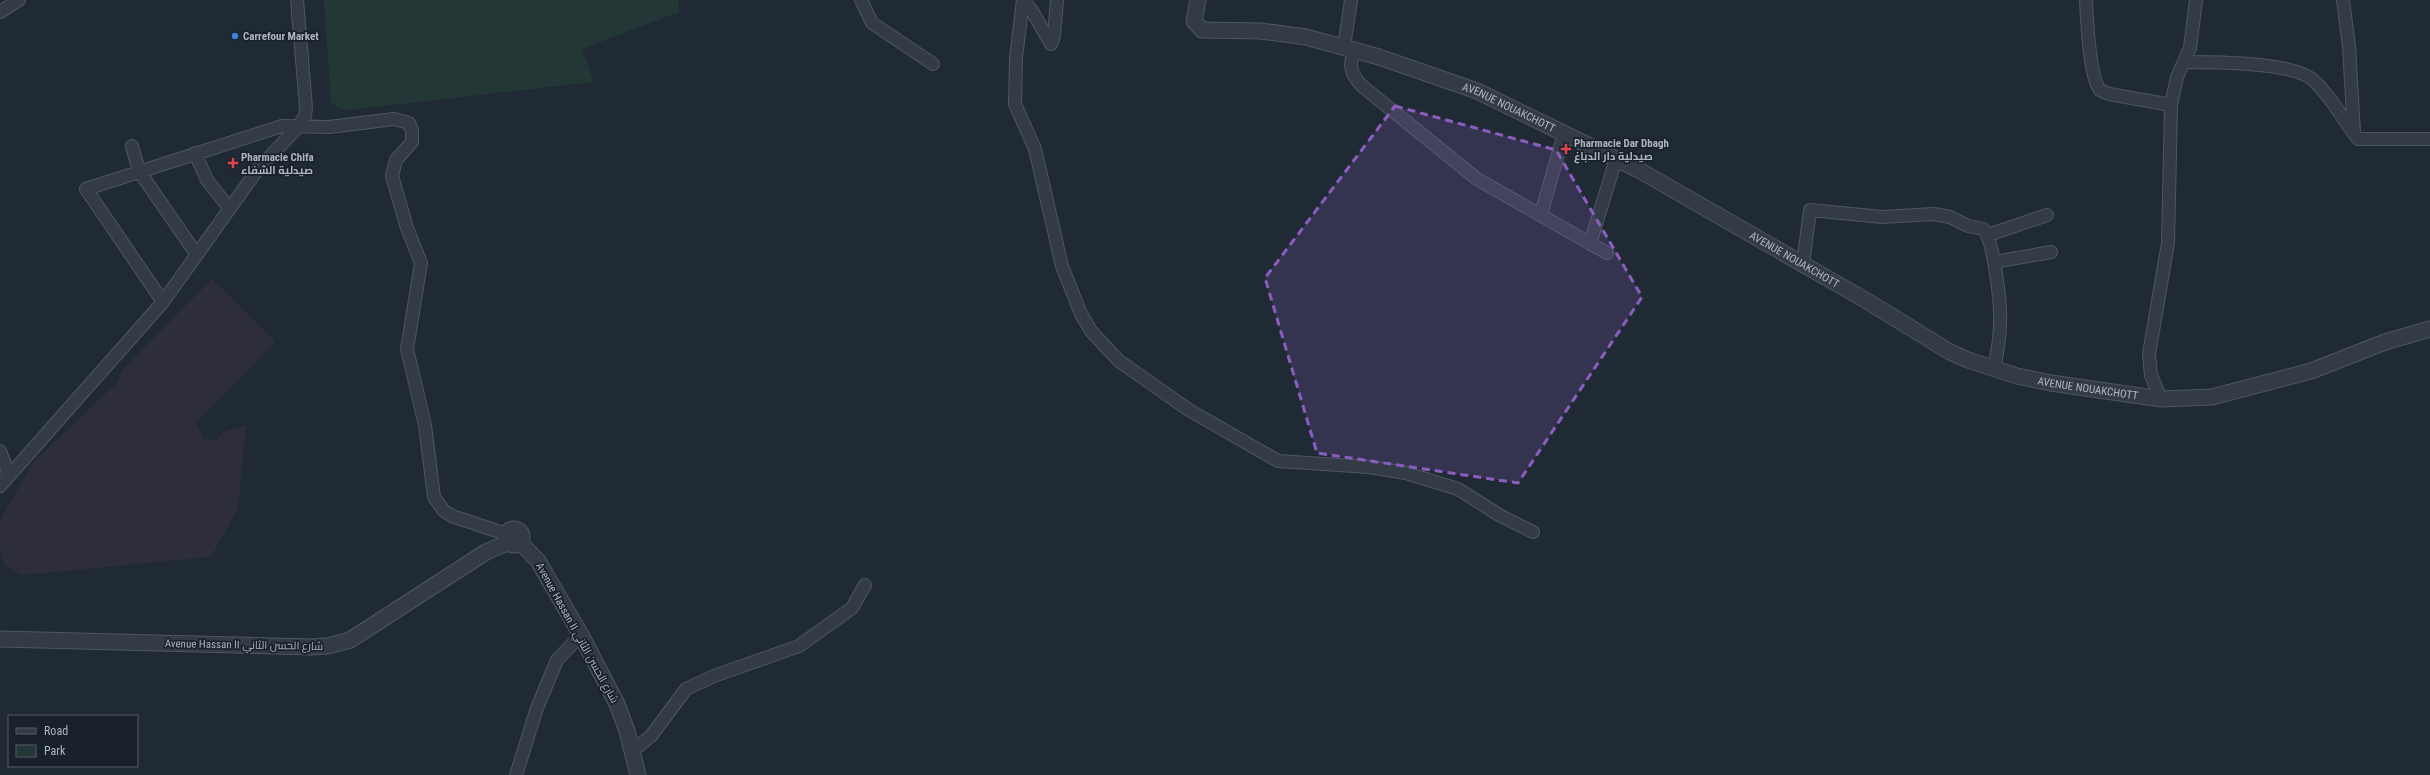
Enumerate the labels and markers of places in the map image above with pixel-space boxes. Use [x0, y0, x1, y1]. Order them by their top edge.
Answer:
place label: Carrefour Market [243, 30, 319, 43]
marker: Carrefour Market [230, 31, 240, 41]
place label: Pharmacie Dar Dbagh صيدلية دار الدباغ [1574, 137, 1669, 164]
marker: Pharmacie Dar Dbagh صيدلية دار الدباغ [1561, 144, 1571, 154]
place label: Pharmacie Chifa صيدلية الشفاء [241, 151, 314, 177]
marker: Pharmacie Chifa صيدلية الشفاء [228, 158, 238, 168]

